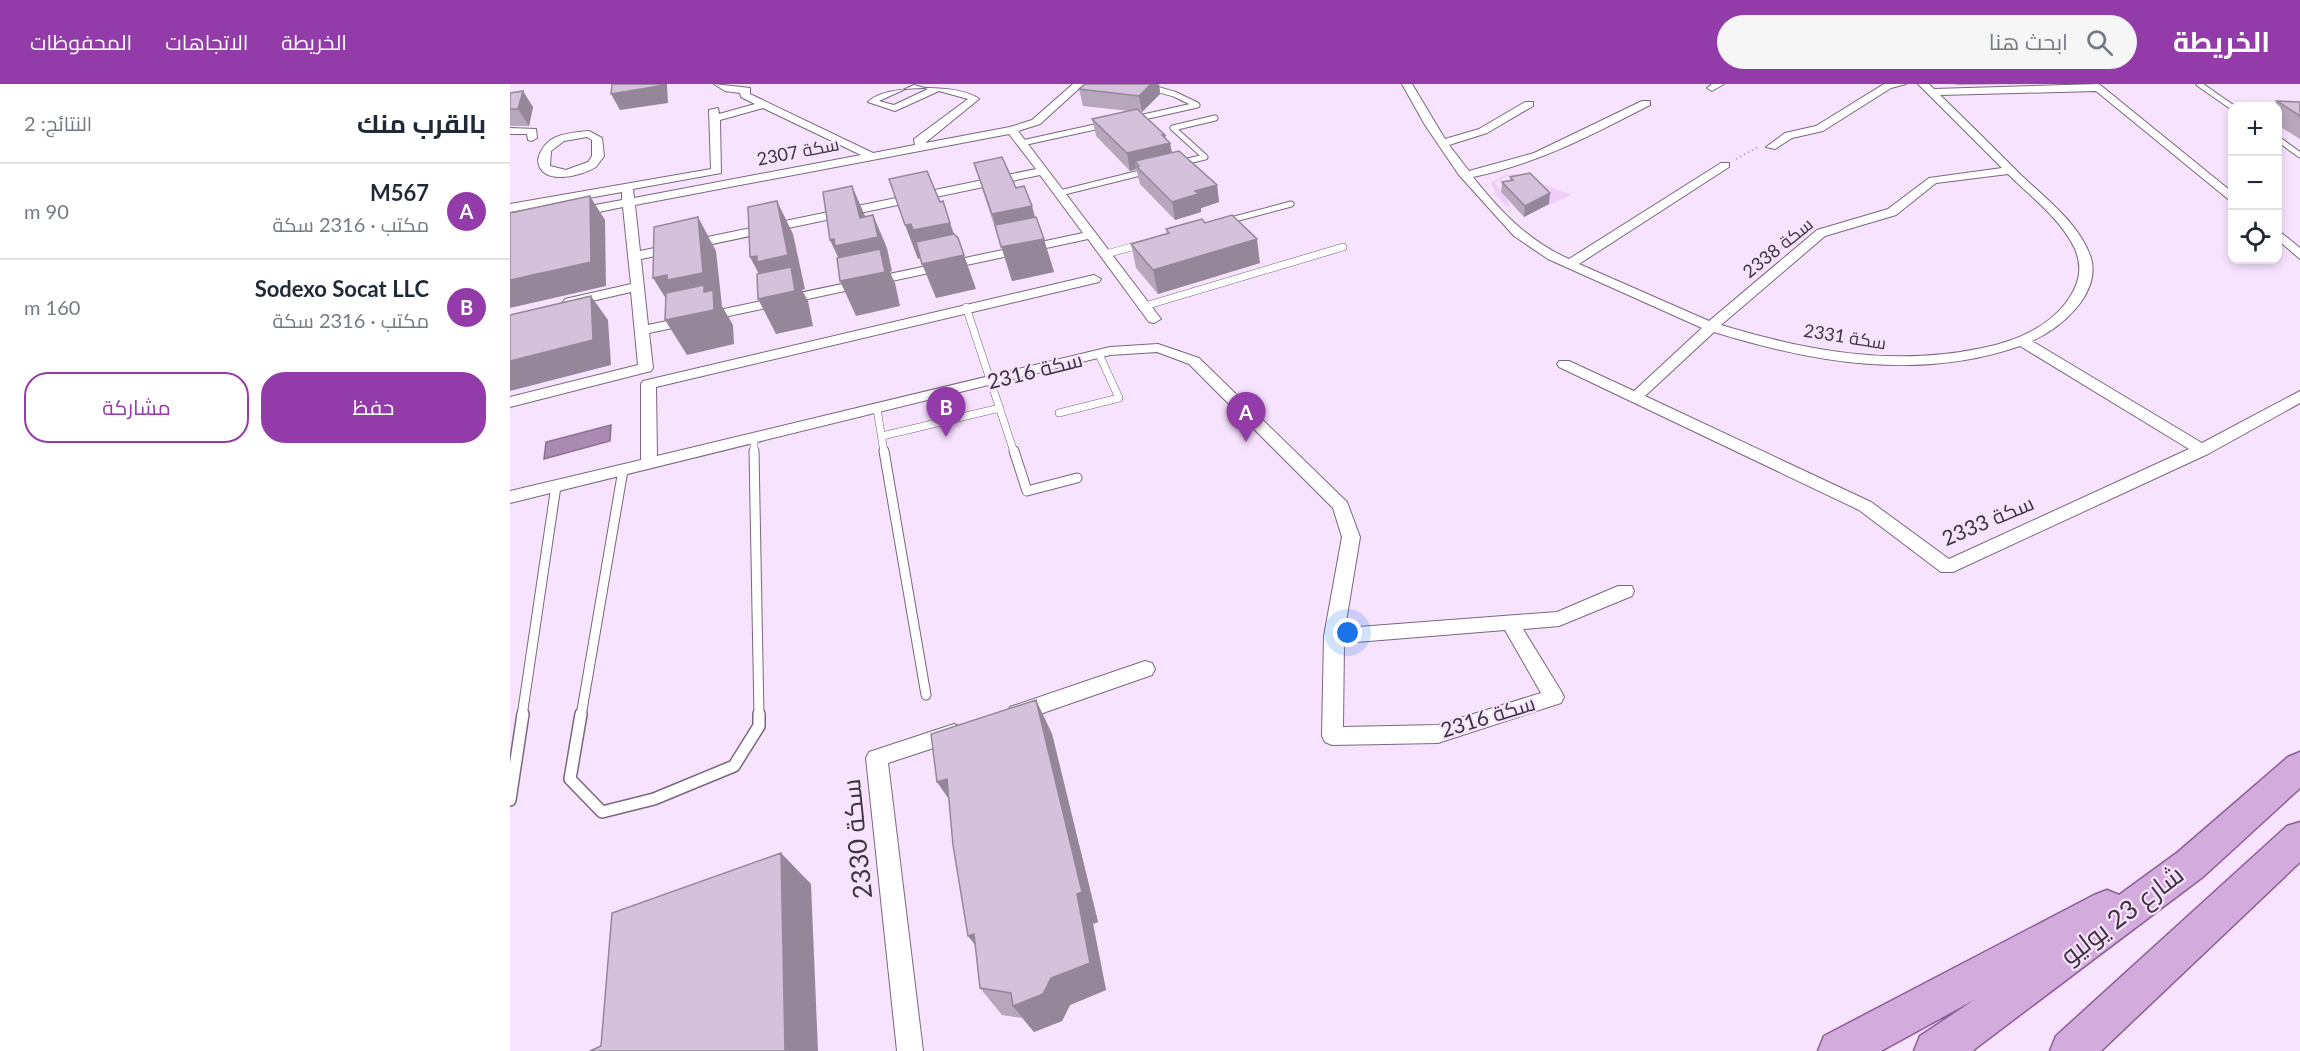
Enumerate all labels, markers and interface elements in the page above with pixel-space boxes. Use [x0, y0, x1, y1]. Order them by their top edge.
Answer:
search box [1717, 15, 2137, 69]
text: الخريطة [2173, 24, 2270, 58]
icon: search [2083, 26, 2116, 59]
text: ابحث هنا [1989, 28, 2068, 55]
text: المحفوظات [30, 29, 132, 54]
text: الاتجاهات [165, 29, 248, 54]
text: الخريطة [281, 29, 347, 54]
map controls [2228, 102, 2282, 264]
button: + [2228, 102, 2282, 156]
text: بالقرب منك [357, 107, 486, 139]
text: النتائج: 2 [24, 111, 92, 135]
street label: سكة 2307 [755, 132, 841, 170]
button: − [2228, 156, 2282, 210]
text: M567 [370, 179, 429, 206]
text: 90 m [24, 199, 69, 223]
text: A [460, 199, 473, 223]
button: locate [2228, 210, 2282, 264]
text: مكتب · 2316 سكة [273, 212, 429, 236]
street label: سكة 2338 [1738, 212, 1817, 282]
text: Sodexo Socat LLC [255, 275, 429, 302]
text: 160 m [24, 295, 80, 319]
text: B [460, 295, 473, 319]
text: مكتب · 2316 سكة [273, 308, 429, 332]
street label: سكة 2331 [1802, 319, 1888, 353]
street label: 2316 سكة [984, 346, 1085, 393]
button: مشاركة [24, 372, 249, 443]
button: حفظ [261, 372, 486, 443]
pin: B [926, 388, 966, 437]
pin: A [1226, 392, 1266, 442]
street label: سكة 2333 [1938, 489, 2037, 550]
your location [1333, 618, 1362, 647]
street label: 2316 سكة [1437, 689, 1538, 742]
street label: سكة 2330 [834, 777, 878, 901]
street label: شارع 23 يوليو [2054, 858, 2190, 972]

